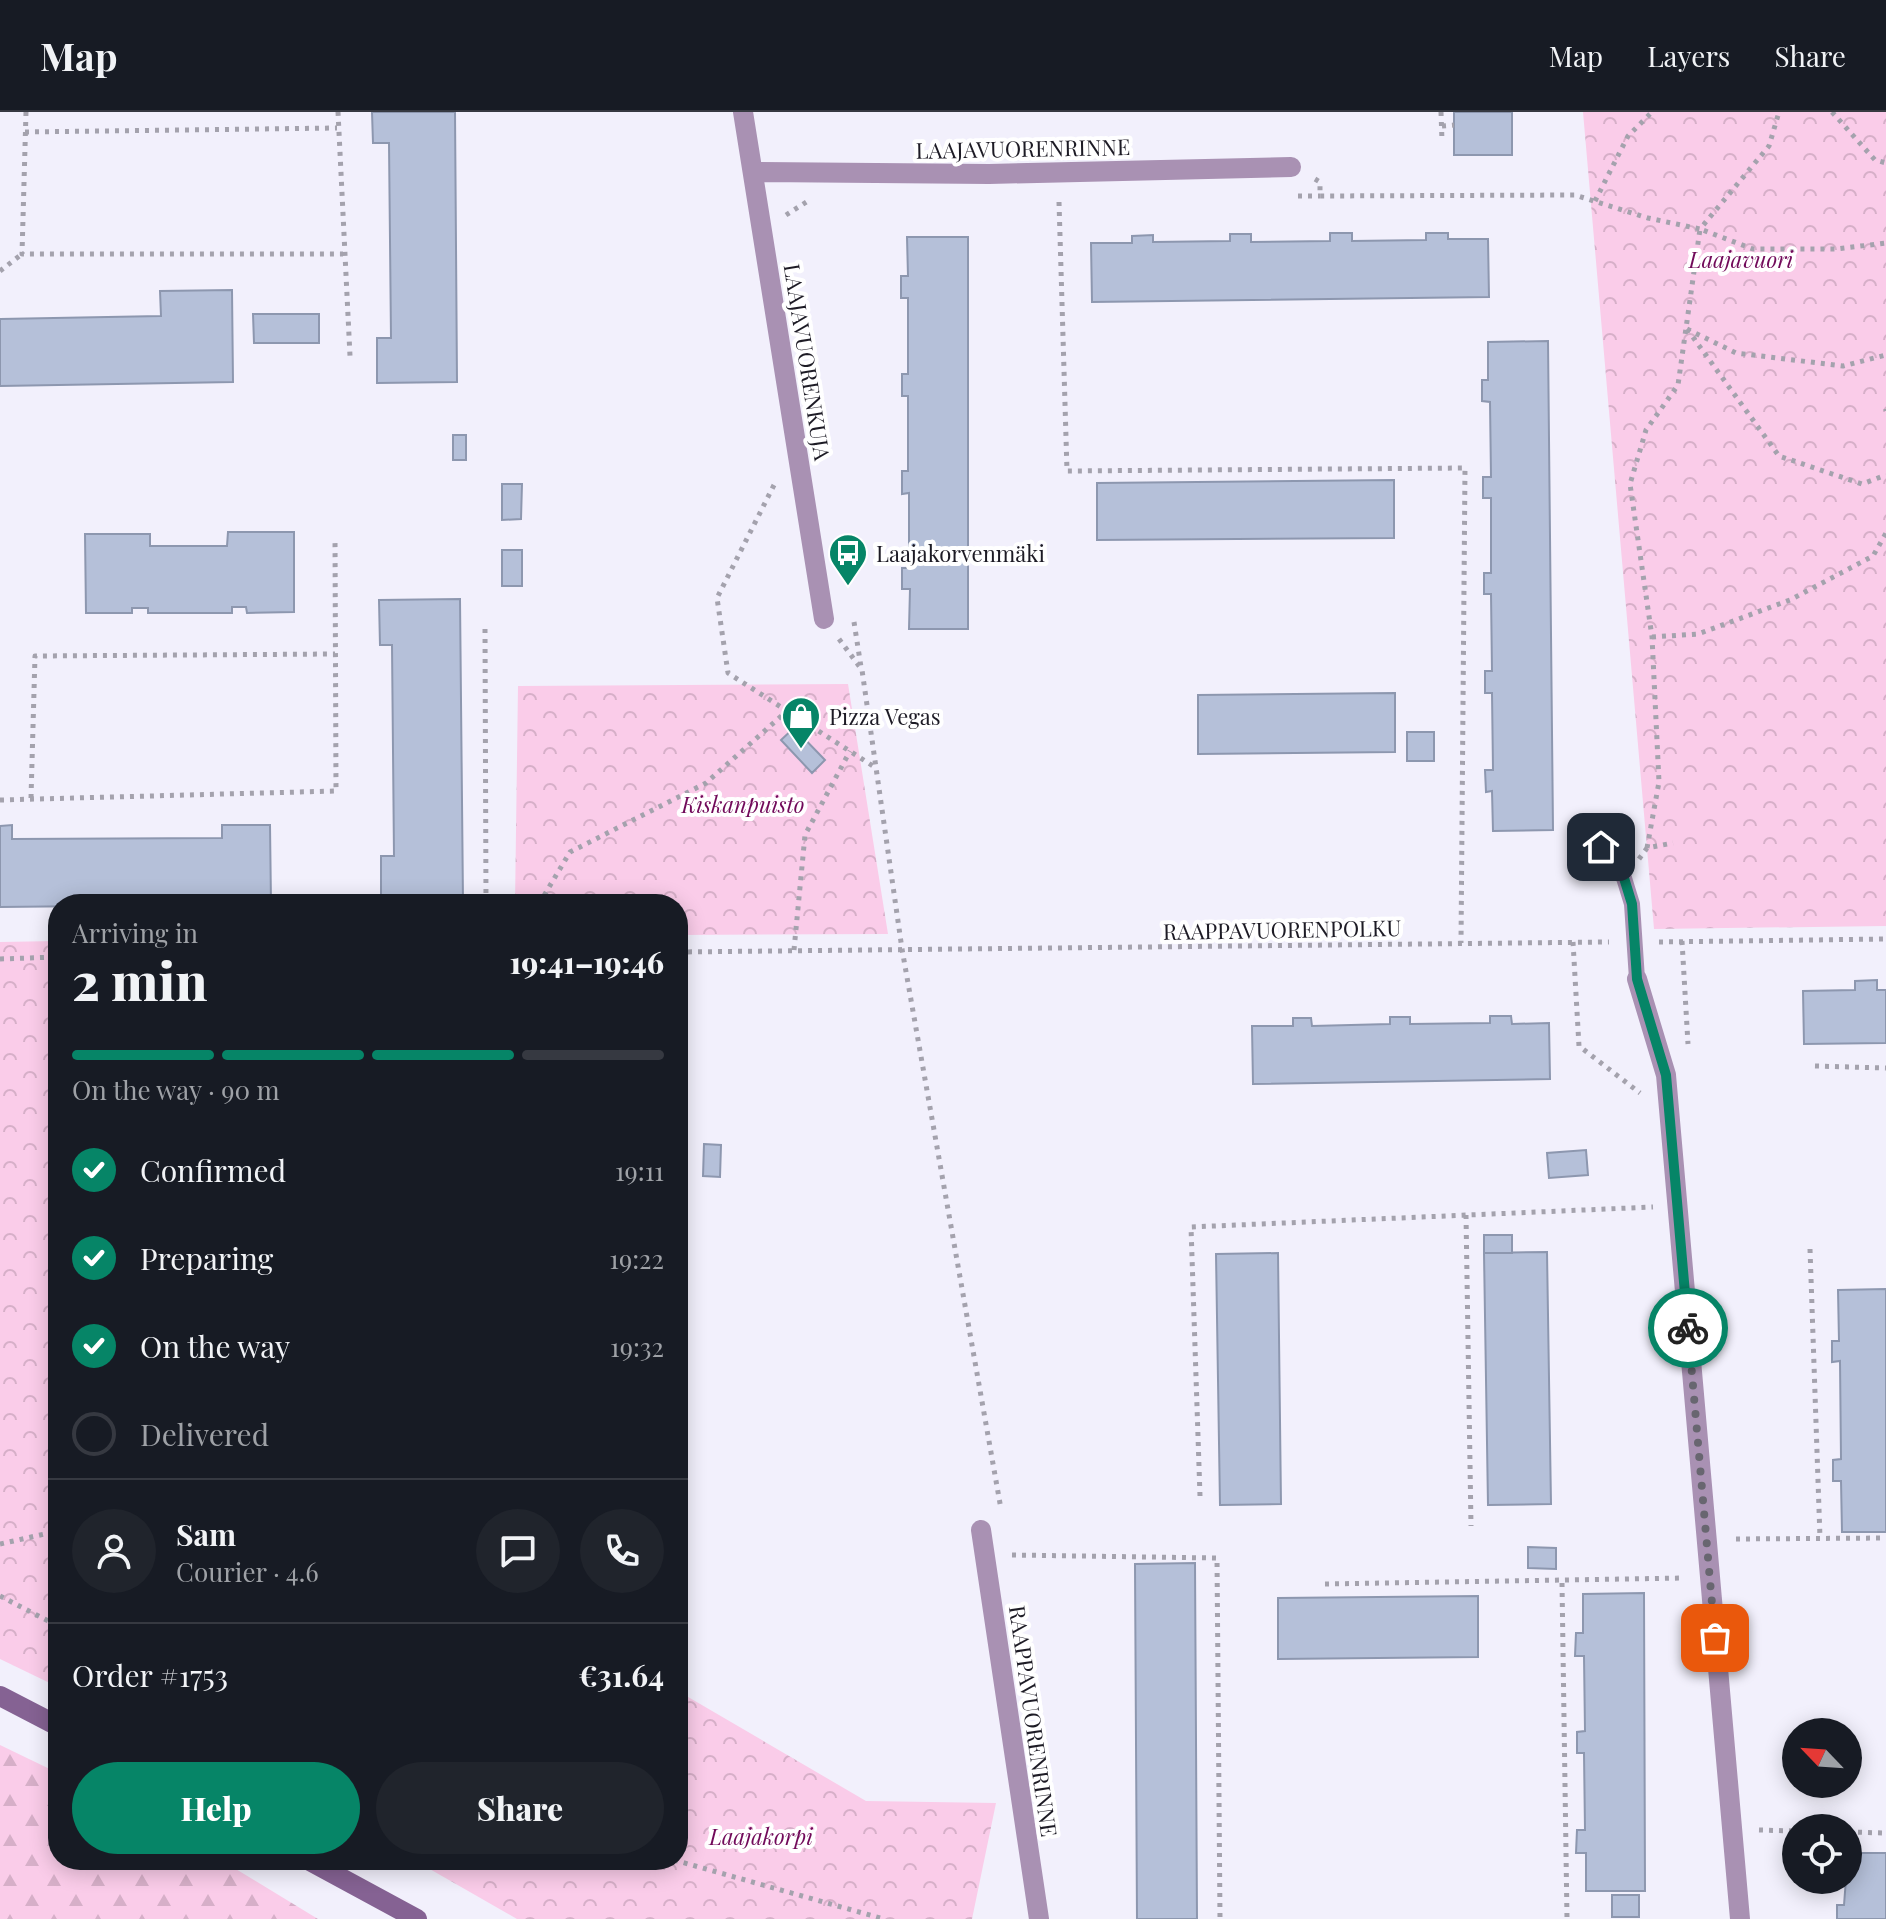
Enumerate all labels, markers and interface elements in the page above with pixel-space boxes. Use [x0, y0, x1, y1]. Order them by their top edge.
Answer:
text: Map [40, 30, 117, 81]
text: Map [1549, 37, 1603, 74]
text: Layers [1647, 37, 1730, 74]
text: Share [1774, 37, 1846, 74]
street label: LAAJAVUORENRINNE [915, 131, 1131, 165]
park label: Laajavuori [1688, 244, 1794, 274]
street label: LAAJAVUORENKUJA [778, 262, 838, 463]
bus stop icon: Laajakorvenmäki [827, 532, 869, 587]
place label: Laajakorvenmäki [876, 538, 1045, 568]
shop icon: Pizza Vegas [780, 695, 822, 750]
place label: Pizza Vegas [829, 701, 941, 731]
park label: Kiskanpuisto [680, 789, 805, 819]
pin [1567, 813, 1635, 881]
icon: home [1579, 825, 1623, 869]
street label: RAAPPAVUORENPOLKU [1162, 912, 1402, 946]
text: Arriving in [72, 915, 198, 950]
text: 19:41–19:46 [510, 942, 664, 982]
text: 2 min [72, 945, 207, 1014]
text: On the way · 90 m [72, 1072, 280, 1107]
icon: check [72, 1148, 116, 1192]
text: Confirmed [140, 1150, 286, 1190]
text: 19:11 [615, 1153, 664, 1188]
icon: check [72, 1236, 116, 1280]
text: Preparing [140, 1238, 273, 1278]
text: 19:22 [609, 1241, 664, 1276]
courier [1648, 1288, 1728, 1368]
icon: bike [1666, 1306, 1710, 1350]
icon: check [72, 1324, 116, 1368]
text: On the way [140, 1326, 290, 1366]
text: 19:32 [610, 1329, 664, 1364]
text: Delivered [140, 1414, 269, 1454]
button: person [72, 1509, 156, 1593]
button: chat [476, 1509, 560, 1593]
button: phone [580, 1509, 664, 1593]
text: Sam [176, 1514, 236, 1554]
text: Courier · 4.6 [176, 1554, 319, 1589]
street label: RAAPPAVUORENRINNE [1003, 1603, 1065, 1839]
pin [1681, 1604, 1749, 1672]
icon: bag [1693, 1616, 1737, 1660]
text: Order #1753 [72, 1655, 228, 1695]
text: €31.64 [578, 1655, 664, 1695]
north arrow [1782, 1718, 1862, 1798]
map controls [1782, 1718, 1862, 1894]
button: Help [72, 1762, 360, 1854]
button: Share [376, 1762, 664, 1854]
button: locate [1782, 1814, 1862, 1894]
park label: Laajakorpi [708, 1821, 813, 1851]

